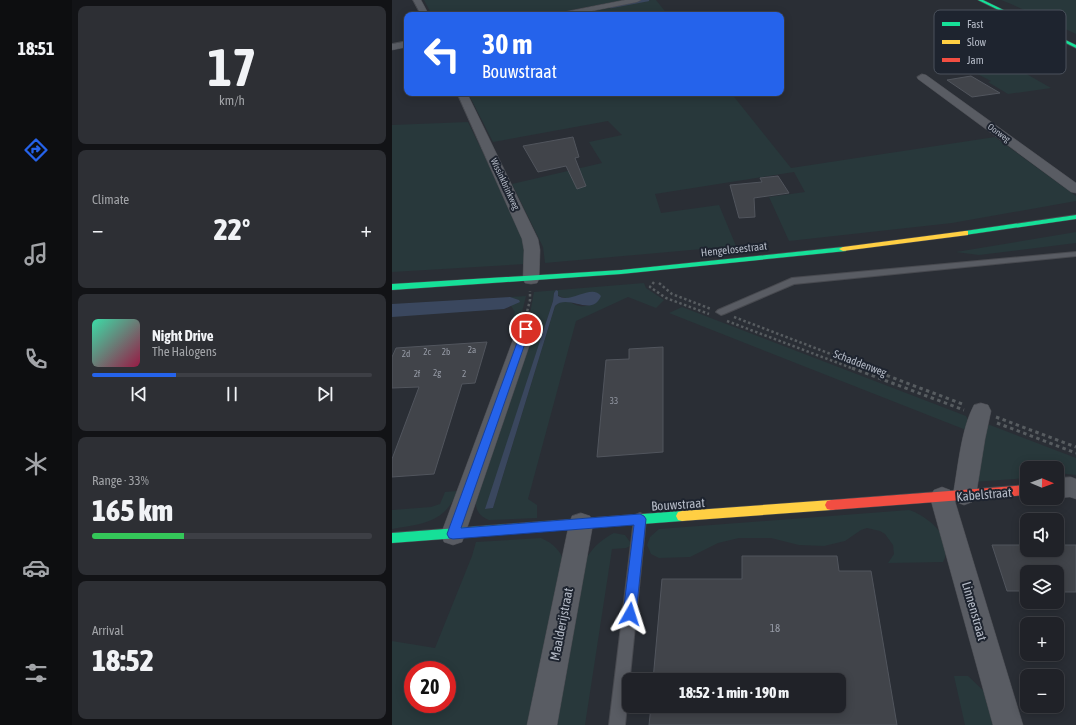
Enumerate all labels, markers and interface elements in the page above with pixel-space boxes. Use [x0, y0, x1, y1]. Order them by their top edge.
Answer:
legend [934, 10, 1066, 74]
text: Fast [967, 18, 983, 30]
icon: left [416, 28, 468, 80]
text: 30 m [482, 28, 532, 60]
text: Slow [967, 36, 986, 48]
text: 17 [208, 37, 256, 97]
text: 18:51 [17, 38, 55, 59]
text: Jam [967, 54, 984, 66]
text: Bouwstraat [482, 61, 557, 82]
text: km/h [219, 93, 245, 108]
street label: Oorweg [986, 121, 1012, 145]
icon: directions [22, 136, 50, 164]
street label: Wissinkbrinkweg [489, 157, 521, 212]
text: Climate [92, 192, 129, 207]
text: 22° [214, 212, 250, 246]
text: − [92, 216, 103, 242]
text: + [361, 216, 372, 242]
icon: music [22, 240, 50, 268]
street label: Hengelosestraat [700, 240, 768, 258]
pin [509, 312, 543, 346]
icon: arrive [515, 318, 537, 340]
text: Night Drive [152, 327, 214, 344]
text: The Halogens [152, 344, 217, 359]
icon: phone [22, 345, 50, 373]
house number: 2a [468, 345, 476, 355]
house number: 2c [423, 347, 431, 357]
house number: 2b [442, 347, 450, 357]
street label: Schaddenweg [832, 347, 889, 379]
house number: 2d [402, 349, 410, 359]
house number: 2g [433, 368, 441, 378]
house number: 2f [414, 369, 421, 379]
house number: 2 [462, 369, 466, 379]
icon: previous [128, 383, 150, 405]
icon: pause [221, 383, 243, 405]
icon: next [314, 383, 336, 405]
house number: 33 [610, 396, 618, 406]
icon: climate [22, 450, 50, 478]
north arrow [1020, 461, 1064, 505]
map controls [1020, 461, 1064, 713]
text: Range · 33% [92, 473, 149, 488]
street label: Kabelstraat [956, 485, 1013, 504]
text: 165 km [92, 493, 173, 527]
street label: Bouwstraat [651, 495, 706, 514]
button: sound [1020, 513, 1064, 557]
icon: car [22, 554, 50, 582]
button: layers [1020, 565, 1064, 609]
street label: Linnenstraat [959, 580, 990, 643]
street label: Maalderijstraat [547, 586, 576, 662]
position arrow [609, 593, 651, 635]
button: + [1020, 617, 1064, 661]
house number: 18 [770, 622, 780, 634]
text: Arrival [92, 623, 124, 638]
text: 18:52 [92, 643, 154, 677]
icon: filters [22, 659, 50, 687]
speed limit sign: 20 [404, 661, 456, 713]
button: − [1020, 669, 1064, 713]
text: 18:52 · 1 min · 190 m [679, 684, 789, 701]

